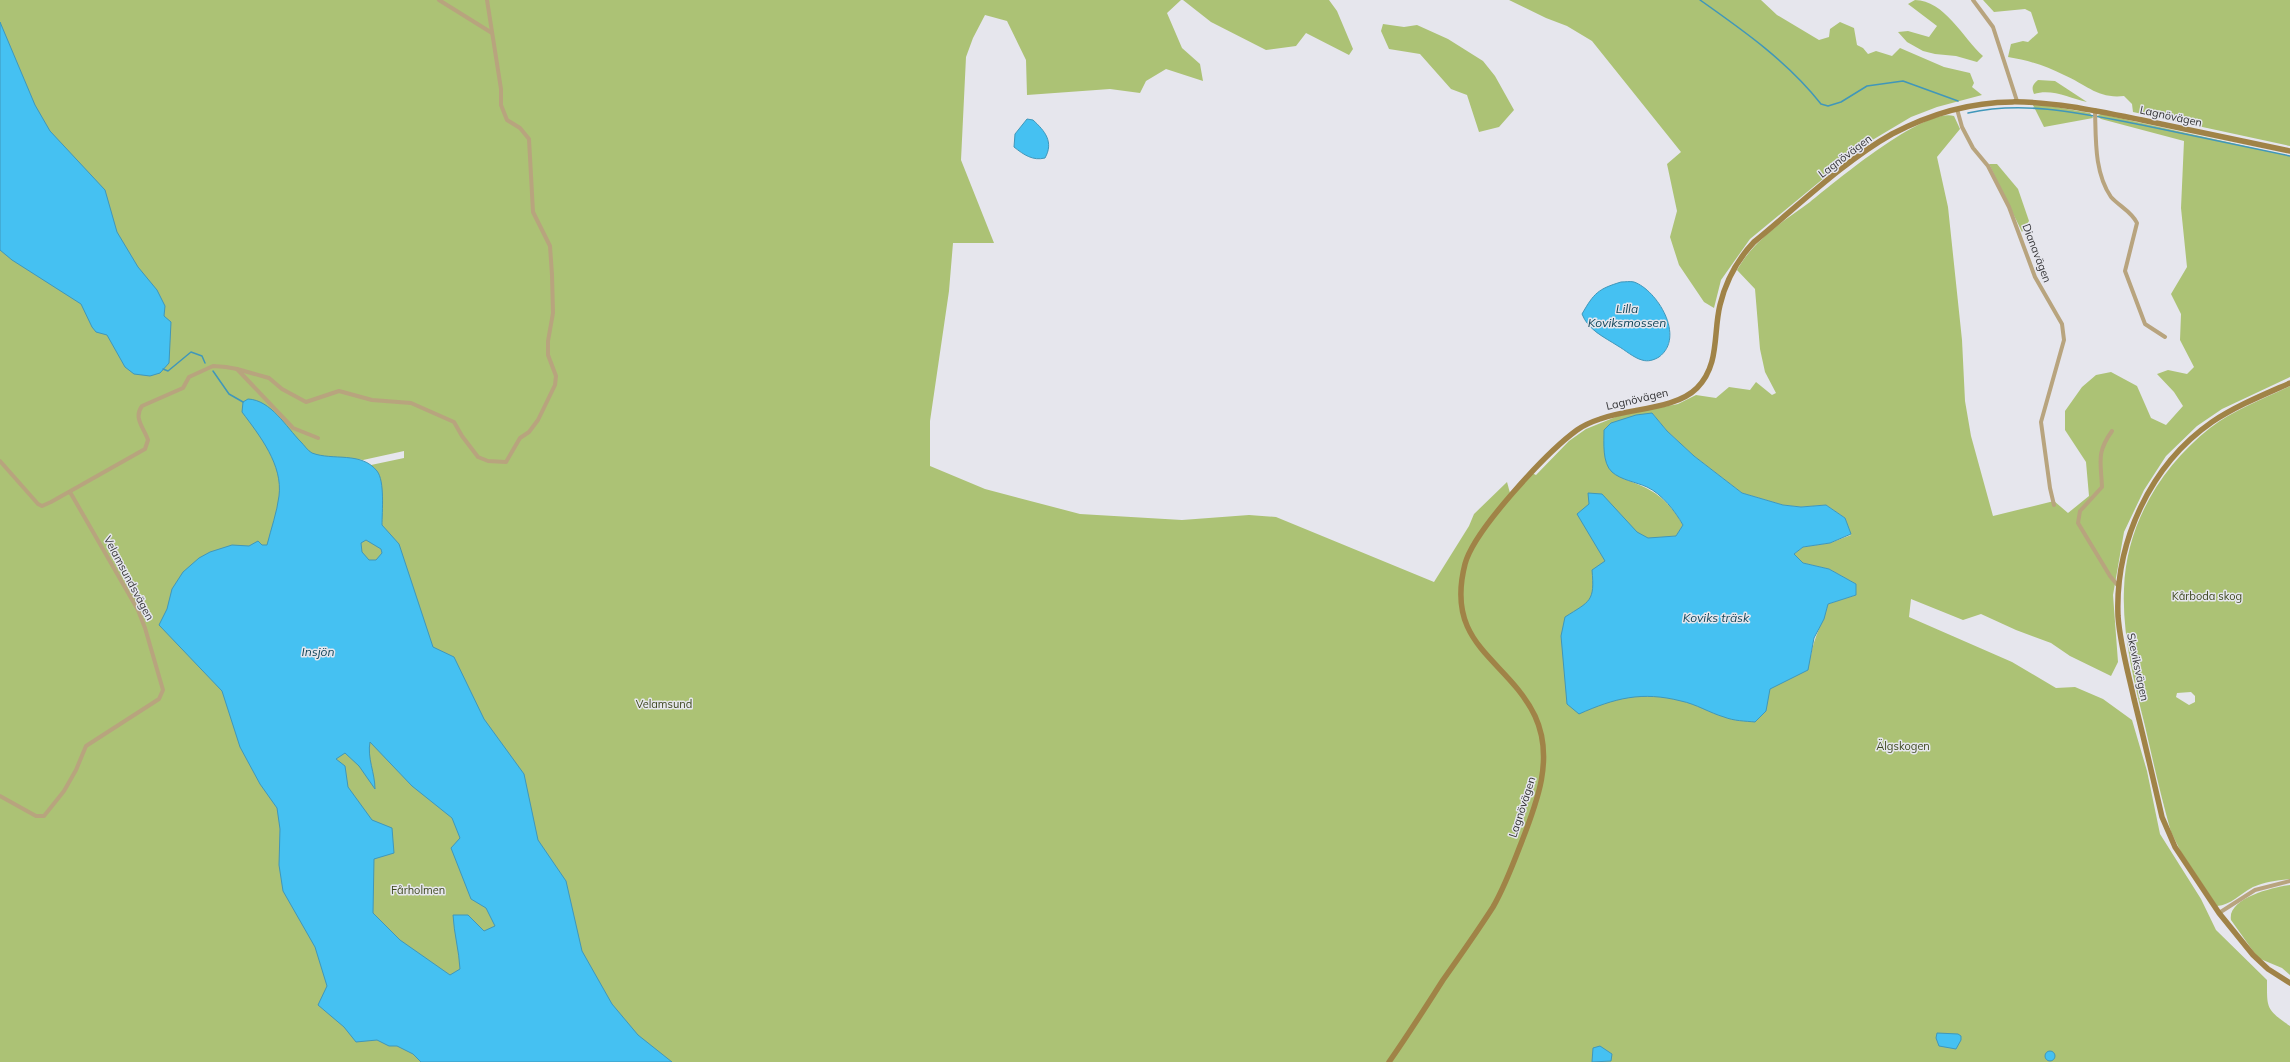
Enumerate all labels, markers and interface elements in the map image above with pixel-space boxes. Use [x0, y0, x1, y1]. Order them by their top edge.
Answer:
street label: Lagnövägen [2139, 103, 2203, 129]
street label: Lagnövägen [1815, 131, 1875, 181]
street label: Dianavägen [2019, 222, 2055, 284]
water label: Lilla Koviksmossen [1588, 301, 1666, 330]
street label: Lagnövägen [1605, 385, 1669, 413]
street label: Velamsundsvägen [101, 533, 157, 623]
park label: Kårboda skog [2172, 589, 2242, 603]
water label: Koviks träsk [1683, 610, 1750, 625]
street label: Skeviksvägen [2124, 632, 2152, 702]
water label: Insjön [302, 644, 334, 659]
park label: Velamsund [636, 697, 692, 711]
park label: Älgskogen [1876, 739, 1930, 753]
street label: Lagnövägen [1506, 775, 1538, 839]
park label: Fårholmen [391, 883, 445, 897]

